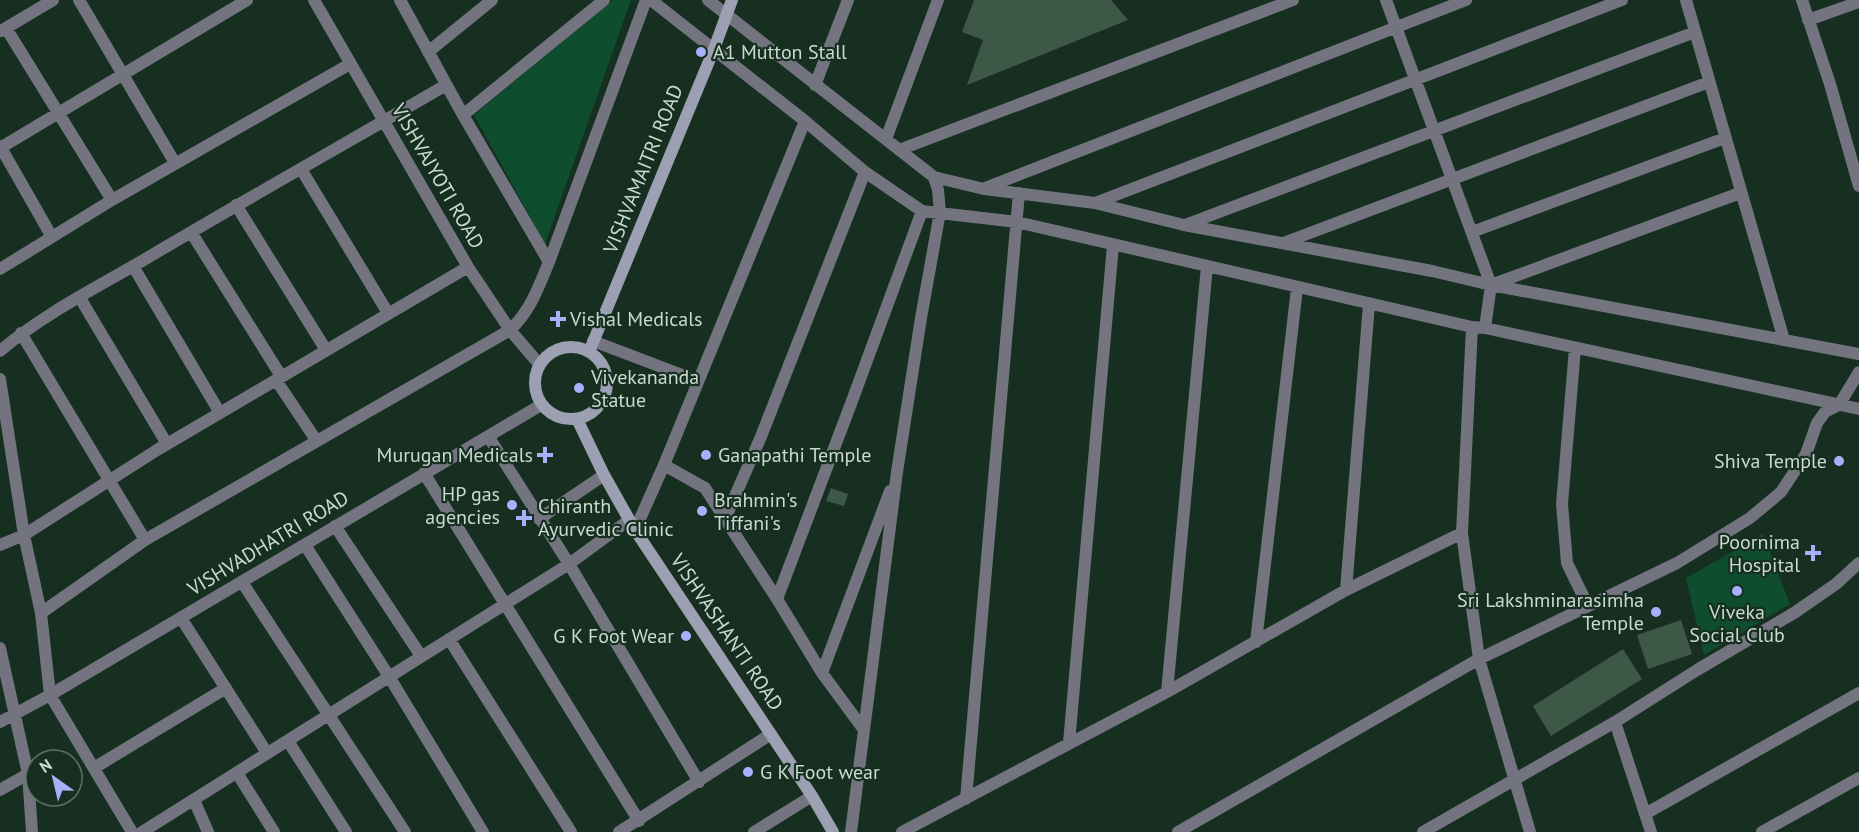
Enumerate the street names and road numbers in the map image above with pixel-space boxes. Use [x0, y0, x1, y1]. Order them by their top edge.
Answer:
street label: VISHVAMAITRI ROAD [597, 81, 689, 258]
street label: VISHVAJYOTI ROAD [385, 98, 490, 253]
street label: VISHVADHATRI ROAD [182, 485, 353, 602]
street label: VISHVASHANTI ROAD [664, 548, 789, 715]

